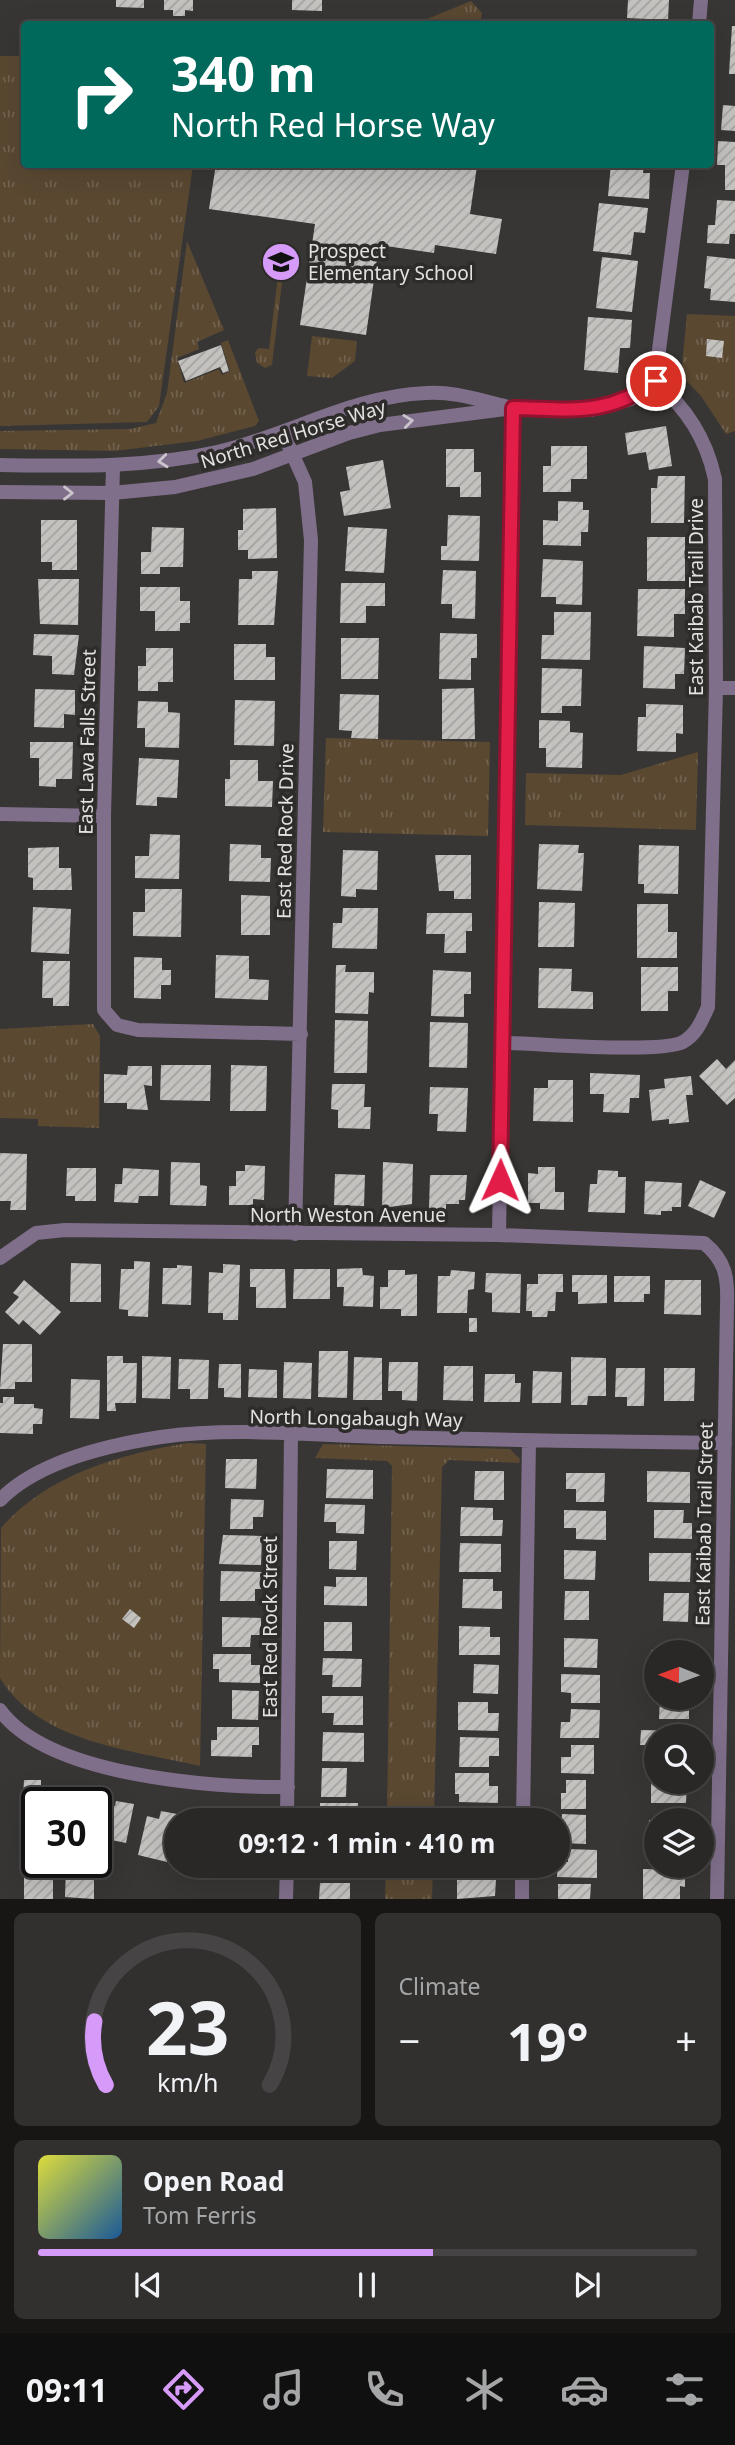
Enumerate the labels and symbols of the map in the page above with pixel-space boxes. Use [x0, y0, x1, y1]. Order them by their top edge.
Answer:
place label: Prospect Elementary School [308, 238, 474, 286]
school or university icon: Prospect Elementary School [260, 241, 302, 283]
pin [626, 351, 686, 411]
street label: North Red Horse Way [197, 393, 389, 475]
one-way arrow [402, 414, 414, 429]
one-way arrow [157, 454, 168, 469]
one-way arrow [63, 486, 74, 501]
street label: East Kaibab Trail Drive [683, 498, 709, 696]
street label: East Lava Falls Street [72, 649, 102, 835]
street label: East Red Rock Drive [270, 743, 300, 919]
position arrow [463, 1143, 537, 1217]
street label: North Weston Avenue [250, 1202, 446, 1228]
street label: North Longabaugh Way [249, 1403, 463, 1433]
street label: East Kaibab Trail Street [689, 1422, 719, 1626]
street label: East Red Rock Street [257, 1536, 283, 1718]
north arrow [644, 1640, 714, 1710]
speed limit sign: 30 [21, 1787, 112, 1878]

